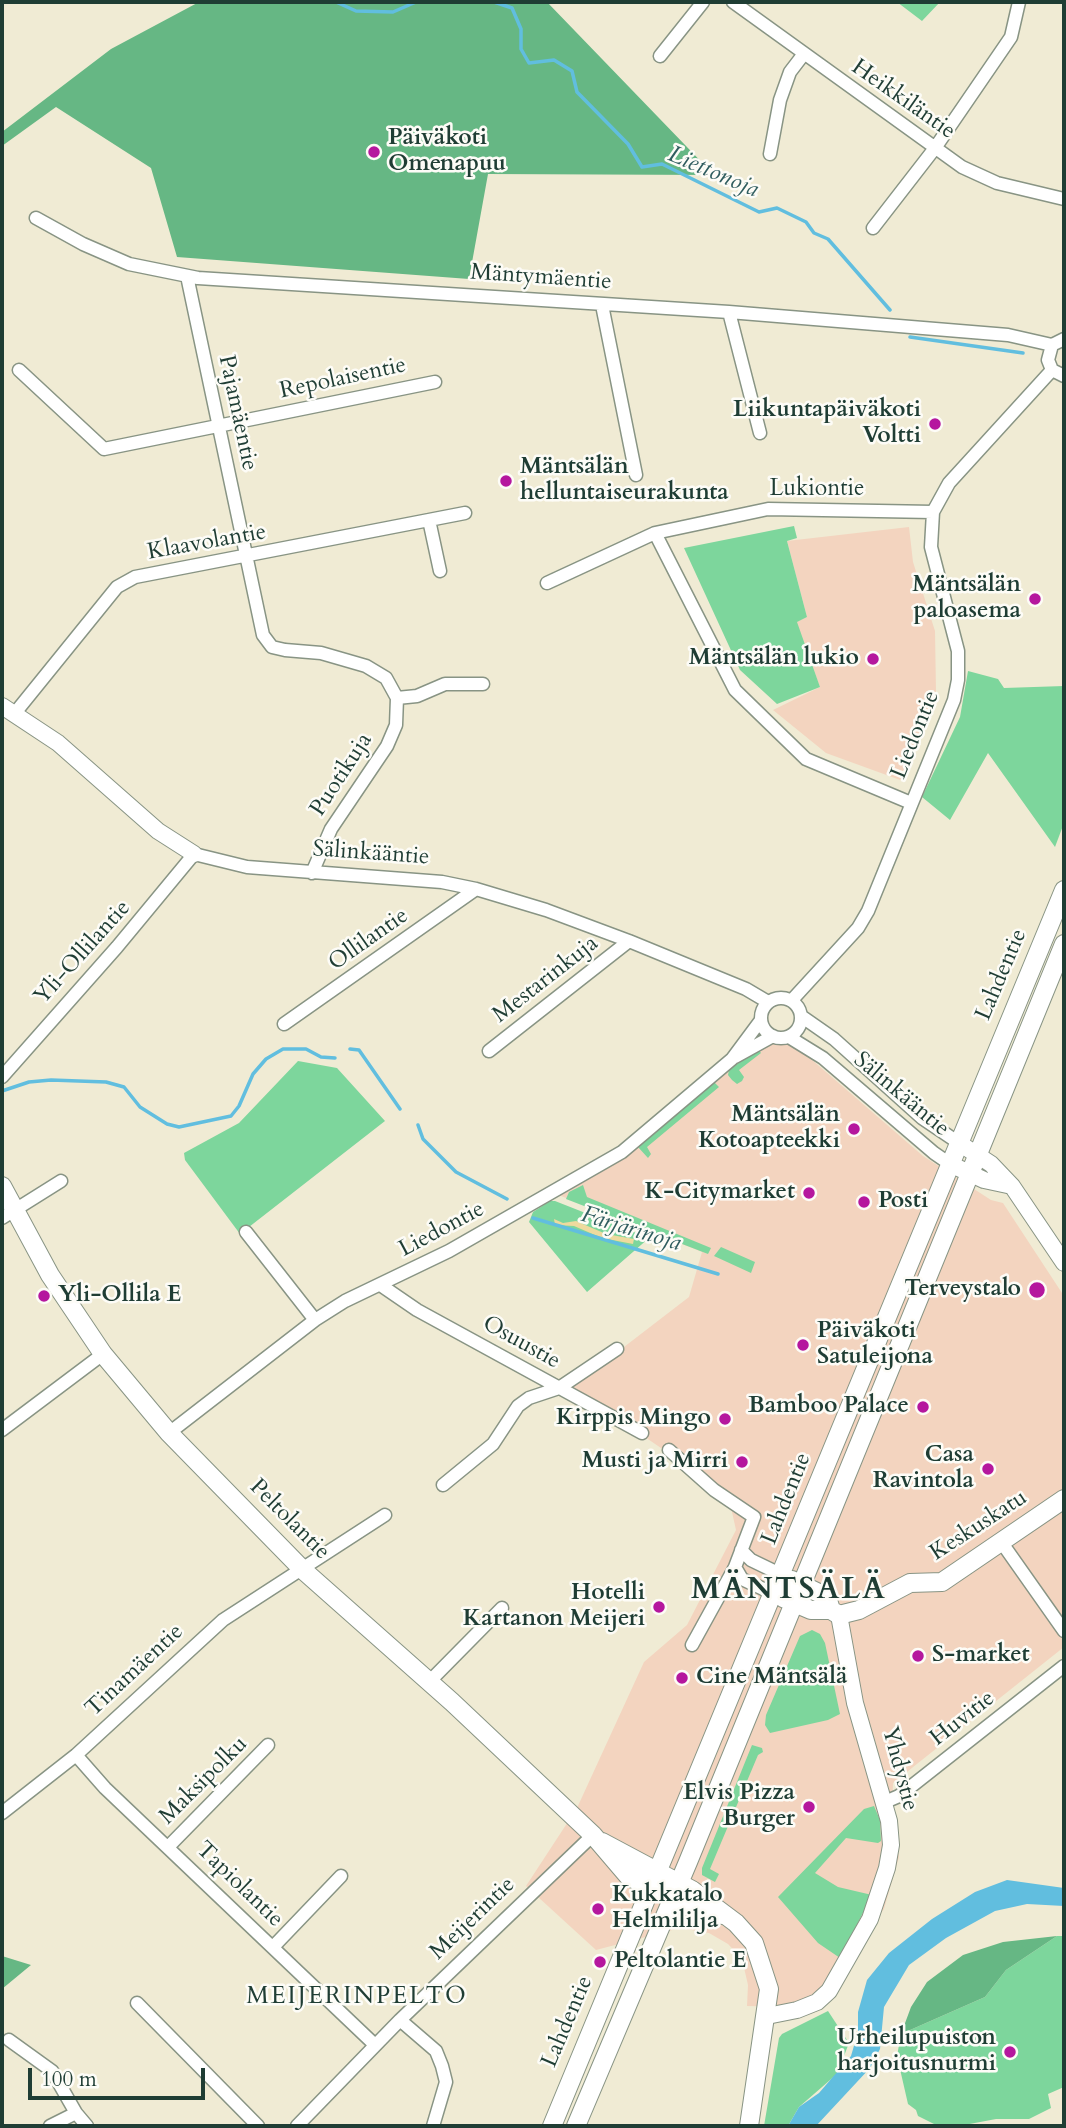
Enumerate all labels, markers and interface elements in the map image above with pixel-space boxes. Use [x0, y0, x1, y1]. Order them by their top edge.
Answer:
street label: Heikkiläntie [846, 54, 960, 146]
place label: Päiväkoti Omenapuu [388, 125, 506, 179]
water label: Liettonoja [663, 141, 763, 205]
marker: Päiväkoti Omenapuu [366, 144, 382, 160]
street label: Mäntymäentie [469, 259, 613, 297]
street label: Repolaisentie [277, 352, 409, 406]
street label: Pajamäentie [211, 353, 263, 473]
place label: Liikuntapäiväkoti Voltti [733, 397, 921, 451]
marker: Liikuntapäiväkoti Voltti [927, 416, 943, 432]
place label: Mäntsälän helluntaiseurakunta [520, 454, 729, 508]
marker: Mäntsälän helluntaiseurakunta [498, 473, 514, 489]
street label: Lukiontie [770, 476, 864, 504]
street label: Klaavolantie [146, 519, 268, 567]
place label: Mäntsälän paloasema [912, 572, 1021, 626]
marker: Mäntsälän paloasema [1027, 591, 1043, 607]
place label: Mäntsälän lukio [689, 645, 859, 673]
marker: Mäntsälän lukio [865, 651, 881, 667]
street label: Liedontie [886, 687, 946, 783]
street label: Puotikuja [305, 728, 379, 822]
street label: Sälinkääntie [312, 836, 430, 872]
street label: Yli-Ollilantie [29, 895, 137, 1011]
street label: Ollilantie [324, 903, 414, 977]
street label: Lahdentie [970, 925, 1034, 1025]
street label: Mestarinkuja [488, 930, 604, 1030]
street label: Sälinkääntie [847, 1047, 955, 1143]
place label: Mäntsälän Kotoapteekki [698, 1102, 840, 1156]
marker: Mäntsälän Kotoapteekki [846, 1121, 862, 1137]
place label: K-Citymarket [645, 1179, 795, 1207]
marker: K-Citymarket [801, 1185, 817, 1201]
place label: Posti [878, 1188, 928, 1216]
marker: Posti [856, 1194, 872, 1210]
street label: Liedontie [395, 1196, 489, 1264]
water label: Färjärinoja [578, 1201, 684, 1259]
place label: Terveystalo [904, 1276, 1021, 1304]
marker: Terveystalo [1027, 1280, 1047, 1300]
place label: Yli-Ollila E [58, 1282, 182, 1310]
marker: Yli-Ollila E [36, 1288, 52, 1304]
street label: Osuustie [477, 1310, 565, 1376]
place label: Päiväkoti Satuleijona [817, 1318, 933, 1372]
marker: Päiväkoti Satuleijona [795, 1337, 811, 1353]
place label: Bamboo Palace [748, 1393, 909, 1421]
marker: Bamboo Palace [915, 1399, 931, 1415]
place label: Kirppis Mingo [556, 1405, 711, 1433]
marker: Kirppis Mingo [717, 1411, 733, 1427]
place label: Casa Ravintola [873, 1442, 974, 1496]
place label: Musti ja Mirri [582, 1448, 728, 1476]
street label: Lahdentie [756, 1449, 818, 1549]
marker: Musti ja Mirri [734, 1454, 750, 1470]
marker: Casa Ravintola [980, 1461, 996, 1477]
street label: Peltolantie [243, 1474, 335, 1566]
street label: Keskuskatu [925, 1484, 1033, 1568]
district label: MÄNTSÄLÄ [692, 1573, 886, 1609]
place label: Hotelli Kartanon Meijeri [463, 1580, 645, 1634]
marker: Hotelli Kartanon Meijeri [651, 1599, 667, 1615]
street label: Tinamäentie [80, 1619, 190, 1723]
place label: S-market [932, 1642, 1030, 1670]
marker: S-market [910, 1648, 926, 1664]
place label: Cine Mäntsälä [696, 1664, 847, 1692]
marker: Cine Mäntsälä [674, 1670, 690, 1686]
street label: Huvitie [925, 1685, 1001, 1753]
street label: Yhdystie [875, 1724, 923, 1814]
street label: Maksipolku [154, 1731, 254, 1831]
place label: Elvis Pizza Burger [683, 1780, 795, 1834]
marker: Elvis Pizza Burger [801, 1799, 817, 1815]
street label: Tapiolantie [189, 1837, 289, 1933]
street label: Meijerintie [425, 1872, 521, 1966]
place label: Kukkatalo Helmililja [612, 1882, 723, 1936]
marker: Kukkatalo Helmililja [590, 1901, 606, 1917]
place label: Peltolantie E [614, 1948, 746, 1976]
marker: Peltolantie E [592, 1954, 608, 1970]
street label: Lahdentie [536, 1972, 600, 2072]
district label: MEIJERINPELTO [248, 1983, 466, 2011]
place label: Urheilupuiston harjoitusnurmi [837, 2025, 996, 2079]
marker: Urheilupuiston harjoitusnurmi [1002, 2044, 1018, 2060]
scale bar [32, 2054, 208, 2098]
text: 100 m [41, 2065, 97, 2094]

